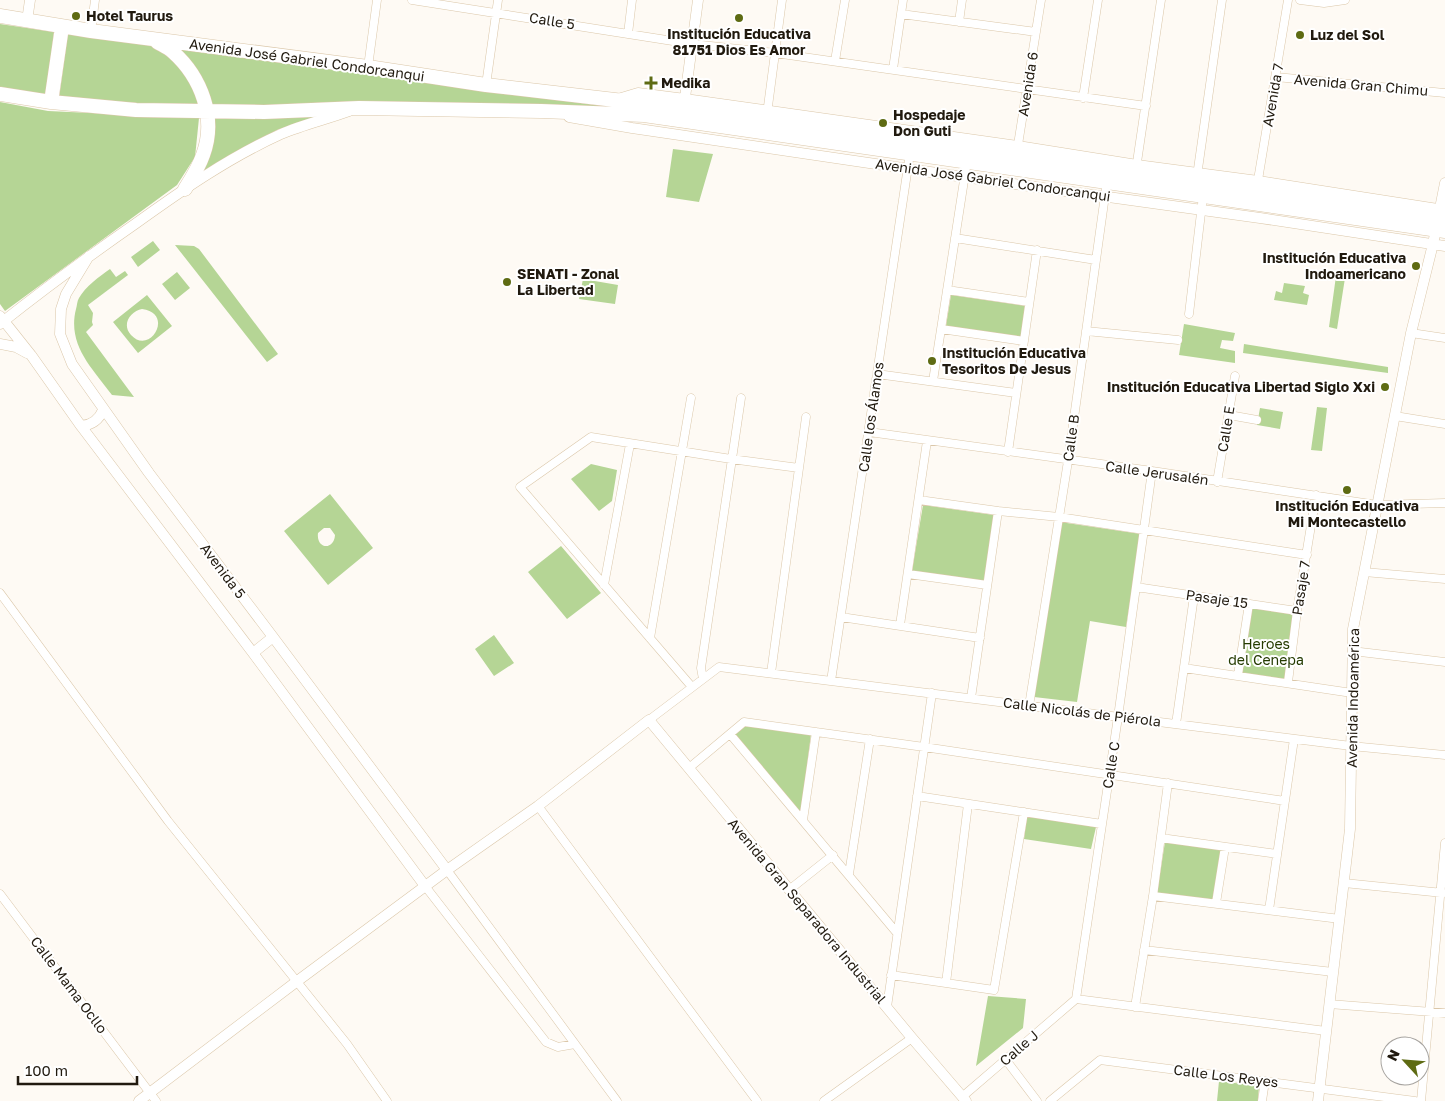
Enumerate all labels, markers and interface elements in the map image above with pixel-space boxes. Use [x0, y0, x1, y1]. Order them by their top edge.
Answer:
place label: Hotel Taurus [86, 7, 173, 24]
street label: Calle 5 [528, 9, 576, 32]
marker: Hotel Taurus [70, 10, 82, 22]
marker: Institución Educativa 81751 Dios Es Amor [733, 12, 745, 24]
place label: Institución Educativa 81751 Dios Es Amor [667, 25, 811, 58]
place label: Luz del Sol [1310, 26, 1385, 43]
marker: Luz del Sol [1294, 29, 1306, 41]
street label: Avenida José Gabriel Condorcanqui [188, 35, 426, 84]
street label: Avenida 6 [1014, 50, 1041, 117]
street label: Avenida 7 [1259, 62, 1286, 128]
street label: Avenida Gran Chimu [1293, 70, 1429, 99]
place label: Medika [661, 74, 710, 91]
marker: Medika [645, 77, 657, 89]
place label: Hospedaje Don Guti [893, 106, 966, 139]
marker: Hospedaje Don Guti [877, 117, 889, 129]
street label: Avenida José Gabriel Condorcanqui [874, 155, 1112, 204]
place label: Institución Educativa Indoamericano [1262, 249, 1406, 282]
marker: Institución Educativa Indoamericano [1410, 260, 1422, 272]
place label: SENATI - Zonal La Libertad [517, 265, 620, 298]
marker: SENATI - Zonal La Libertad [501, 276, 513, 288]
place label: Institución Educativa Tesoritos De Jesus [942, 344, 1086, 377]
marker: Institución Educativa Tesoritos De Jesus [926, 355, 938, 367]
street label: Calle los Álamos [854, 361, 887, 473]
place label: Institución Educativa Libertad Siglo Xxi [1107, 378, 1375, 395]
marker: Institución Educativa Libertad Siglo Xxi [1379, 381, 1391, 393]
street label: Calle E [1213, 405, 1238, 453]
street label: Calle B [1059, 413, 1082, 463]
street label: Calle Jerusalén [1104, 457, 1210, 488]
marker: Institución Educativa Mi Montecastello [1341, 484, 1353, 496]
place label: Institución Educativa Mi Montecastello [1275, 497, 1419, 530]
street label: Avenida 5 [197, 540, 250, 602]
street label: Pasaje 7 [1288, 559, 1313, 616]
street label: Pasaje 15 [1185, 586, 1249, 611]
street label: Avenida Indoamérica [1343, 628, 1362, 768]
park label: Heroes del Cenepa [1228, 635, 1304, 668]
street label: Calle Nicolás de Piérola [1002, 693, 1162, 730]
street label: Calle C [1098, 740, 1123, 790]
street label: Avenida Gran Separadora Industrial [725, 814, 890, 1007]
street label: Calle Mama Ocllo [27, 933, 111, 1036]
street label: Calle J [996, 1026, 1041, 1069]
north arrow [1380, 1036, 1430, 1086]
text: N [1383, 1047, 1403, 1064]
scale bar [18, 1054, 136, 1086]
text: 100 m [25, 1061, 68, 1079]
street label: Calle Los Reyes [1173, 1061, 1279, 1090]

